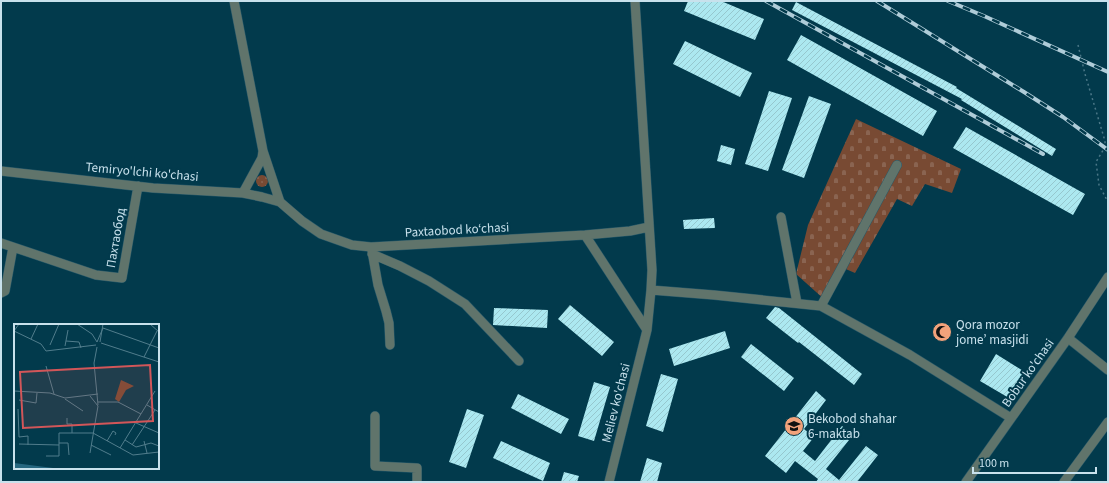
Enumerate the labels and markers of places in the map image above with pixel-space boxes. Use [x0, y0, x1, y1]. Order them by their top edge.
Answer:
place label: Qora mozor jome’ masjidi [955, 316, 1029, 349]
mosque icon: Qora mozor jome’ masjidi [931, 321, 953, 343]
place label: Bekobod shahar 6-maktab [808, 410, 897, 443]
school or university icon: Bekobod shahar 6-maktab [783, 415, 805, 437]

